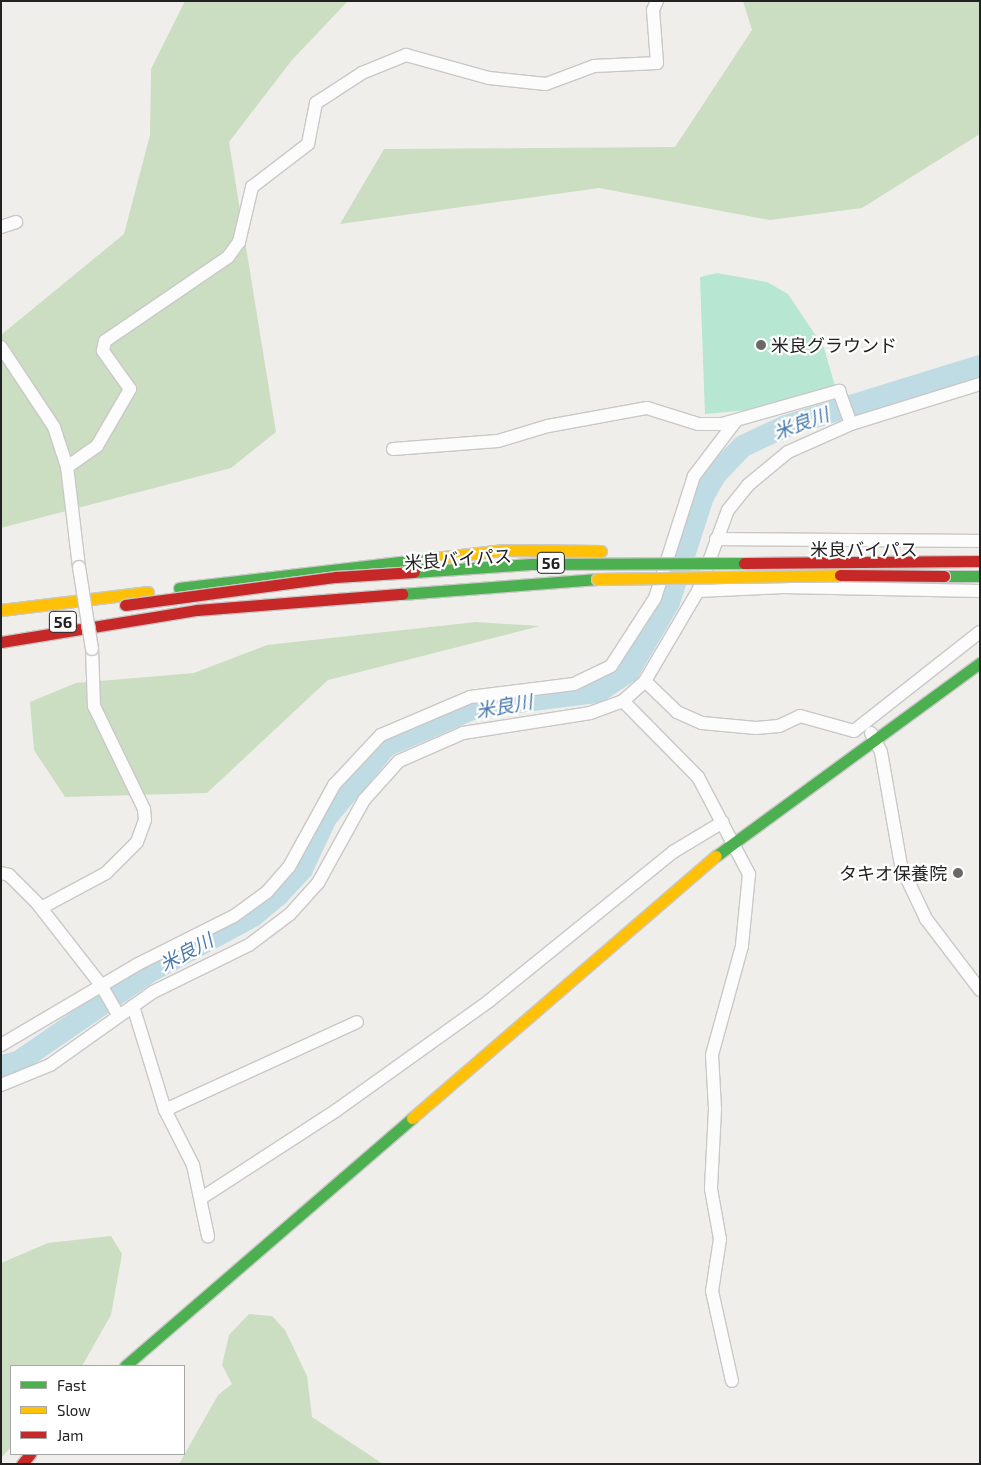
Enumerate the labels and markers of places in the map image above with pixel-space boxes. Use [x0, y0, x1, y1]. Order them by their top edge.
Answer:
place label: 米良グラウンド [771, 334, 897, 356]
marker: 米良グラウンド [755, 339, 767, 351]
place label: タキオ保養院 [839, 862, 947, 884]
marker: タキオ保養院 [951, 866, 965, 880]

